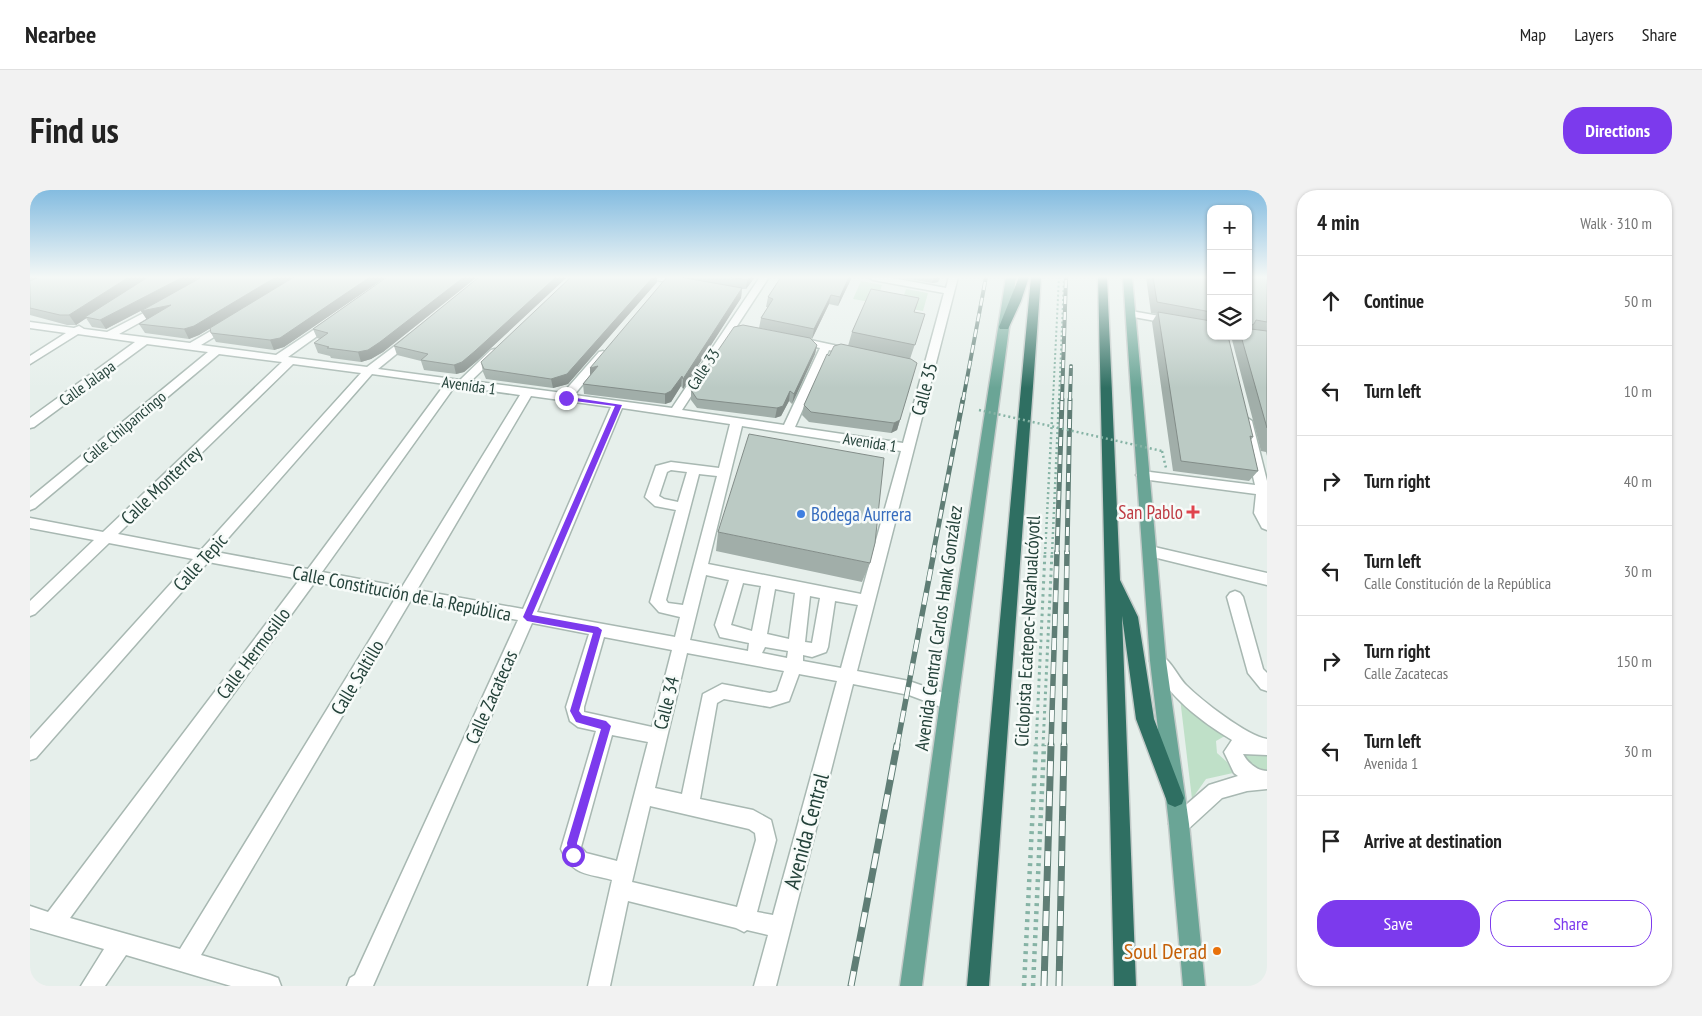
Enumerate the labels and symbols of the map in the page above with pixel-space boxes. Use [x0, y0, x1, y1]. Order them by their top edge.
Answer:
street label: Calle 33 [682, 345, 724, 393]
street label: Calle Jalapa [55, 356, 119, 410]
street label: Calle 35 [905, 360, 943, 418]
street label: Avenida 1 [441, 371, 497, 399]
street label: Calle Chilpancingo [78, 386, 170, 468]
route end [555, 387, 578, 410]
street label: Avenida 1 [842, 428, 898, 456]
street label: Calle Monterrey [115, 440, 207, 530]
place label: San Pablo [1118, 500, 1183, 524]
place label: Bodega Aurrera [811, 502, 912, 526]
street label: Avenida Central Carlos Hank González [909, 504, 967, 752]
marker: San Pablo [1187, 506, 1199, 518]
marker: Bodega Aurrera [795, 508, 807, 520]
street label: Ciclopista Ecatepec-Nezahualcóyotl [1009, 514, 1045, 747]
street label: Calle Tepic [168, 528, 232, 596]
street label: Calle Constitución de la República [291, 560, 513, 626]
street label: Calle Hermosillo [211, 603, 295, 703]
street label: Calle Saltillo [325, 635, 389, 719]
street label: Calle Zacatecas [460, 646, 522, 748]
street label: Calle 34 [648, 674, 684, 732]
street label: Avenida Central [777, 769, 835, 892]
route start [562, 844, 585, 867]
place label: Soul Derad [1124, 937, 1207, 965]
marker: Soul Derad [1211, 945, 1223, 957]

